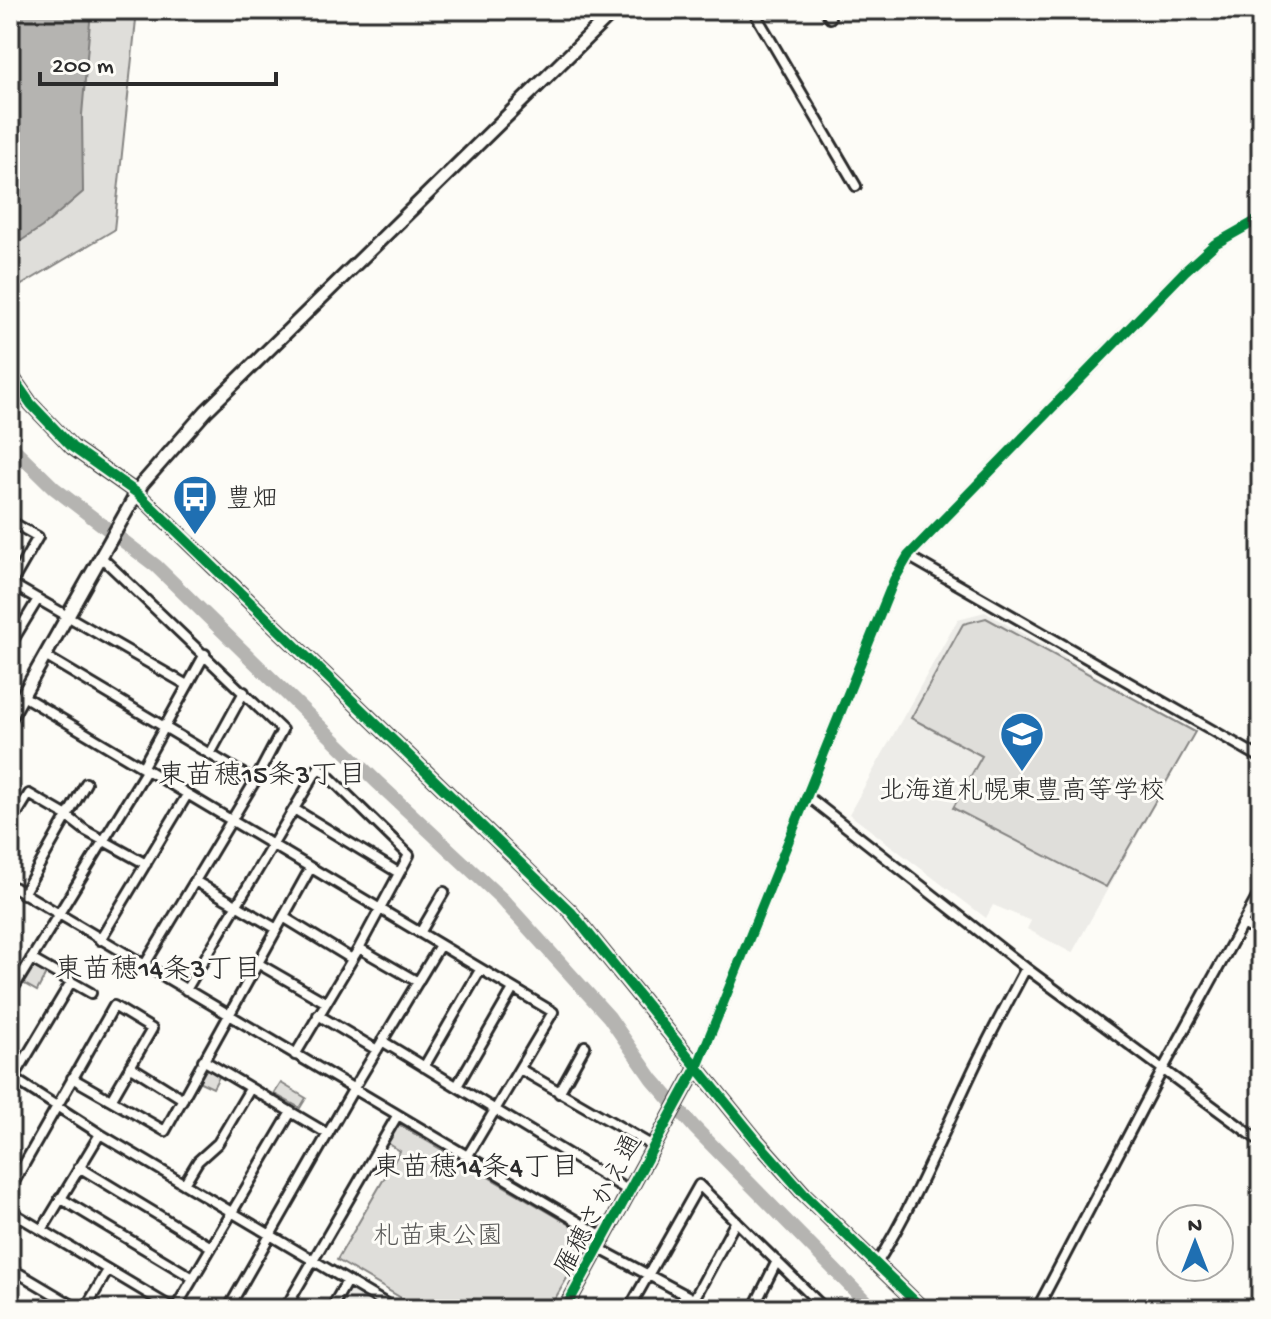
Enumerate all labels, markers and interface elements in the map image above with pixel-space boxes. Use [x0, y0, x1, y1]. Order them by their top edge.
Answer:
scale bar [40, 36, 276, 86]
text: 200 m [52, 53, 114, 82]
bus stop icon: 豊畑 [171, 473, 219, 536]
place label: 豊畑 [226, 484, 278, 517]
school or university icon: 北海道札幌東豊高等学校 [998, 710, 1046, 773]
district label: 東苗穂15条3丁目 [158, 760, 366, 794]
place label: 北海道札幌東豊高等学校 [879, 776, 1165, 809]
district label: 東苗穂14条3丁目 [54, 954, 262, 988]
street label: 雁穂さかえ通 [550, 1129, 651, 1282]
district label: 東苗穂14条4丁目 [373, 1152, 579, 1186]
north arrow [1155, 1203, 1235, 1283]
text: N [1188, 1214, 1202, 1240]
park label: 札苗東公園 [373, 1221, 503, 1254]

